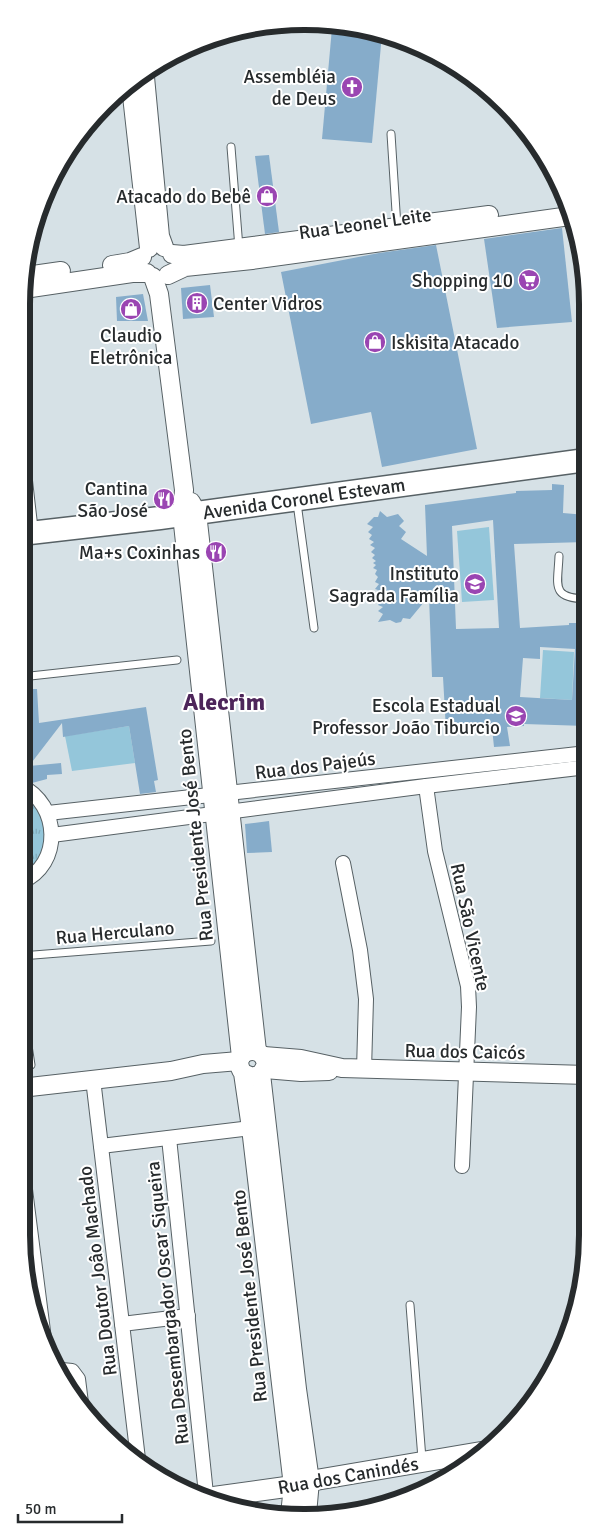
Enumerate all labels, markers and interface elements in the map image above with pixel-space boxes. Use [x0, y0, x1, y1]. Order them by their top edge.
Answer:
place label: Assembléia de Deus [243, 65, 336, 111]
church icon: Assembléia de Deus [340, 75, 364, 99]
shop icon: Atacado do Bebê [255, 184, 279, 208]
place label: Atacado do Bebê [116, 185, 251, 209]
street label: Rua Leonel Leite [297, 203, 433, 245]
supermarket icon: Shopping 10 [517, 268, 541, 292]
place label: Shopping 10 [412, 269, 513, 293]
building icon: Center Vidros [185, 291, 209, 315]
place label: Center Vidros [213, 292, 322, 316]
shop icon: Claudio Eletrônica [119, 297, 143, 321]
place label: Claudio Eletrônica [90, 324, 172, 370]
shop icon: Iskisita Atacado [363, 330, 387, 354]
place label: Iskisita Atacado [391, 331, 519, 355]
street label: Avenida Coronel Estevam [201, 473, 407, 525]
place label: Cantina São José [78, 477, 148, 523]
restaurant icon: Cantina São José [152, 487, 176, 511]
restaurant icon: Ma+s Coxinhas [204, 540, 228, 564]
place label: Ma+s Coxinhas [79, 541, 200, 565]
place label: Instituto Sagrada Família [329, 562, 459, 608]
school or university icon: Instituto Sagrada Família [463, 572, 487, 596]
district label: Alecrim [183, 687, 265, 717]
place label: Escola Estadual Professor João Tiburcio [312, 694, 500, 740]
school or university icon: Escola Estadual Professor João Tiburcio [504, 704, 528, 728]
street label: Rua Presidente José Bento [173, 727, 219, 942]
street label: Rua dos Pajeús [254, 747, 377, 785]
street label: Rua São Vicente [445, 861, 495, 993]
street label: Rua Herculano [55, 916, 176, 950]
street label: Rua dos Caicós [404, 1039, 526, 1065]
street label: Rua Desembargador Oscar Siqueira [141, 1160, 195, 1446]
street label: Rua Doutor Joâo Machado [73, 1165, 123, 1377]
street label: Rua Presidente José Bento [227, 1188, 273, 1403]
street label: Rua dos Canindés [276, 1452, 420, 1500]
scale bar [18, 1492, 121, 1524]
text: 50 m [25, 1500, 56, 1518]

